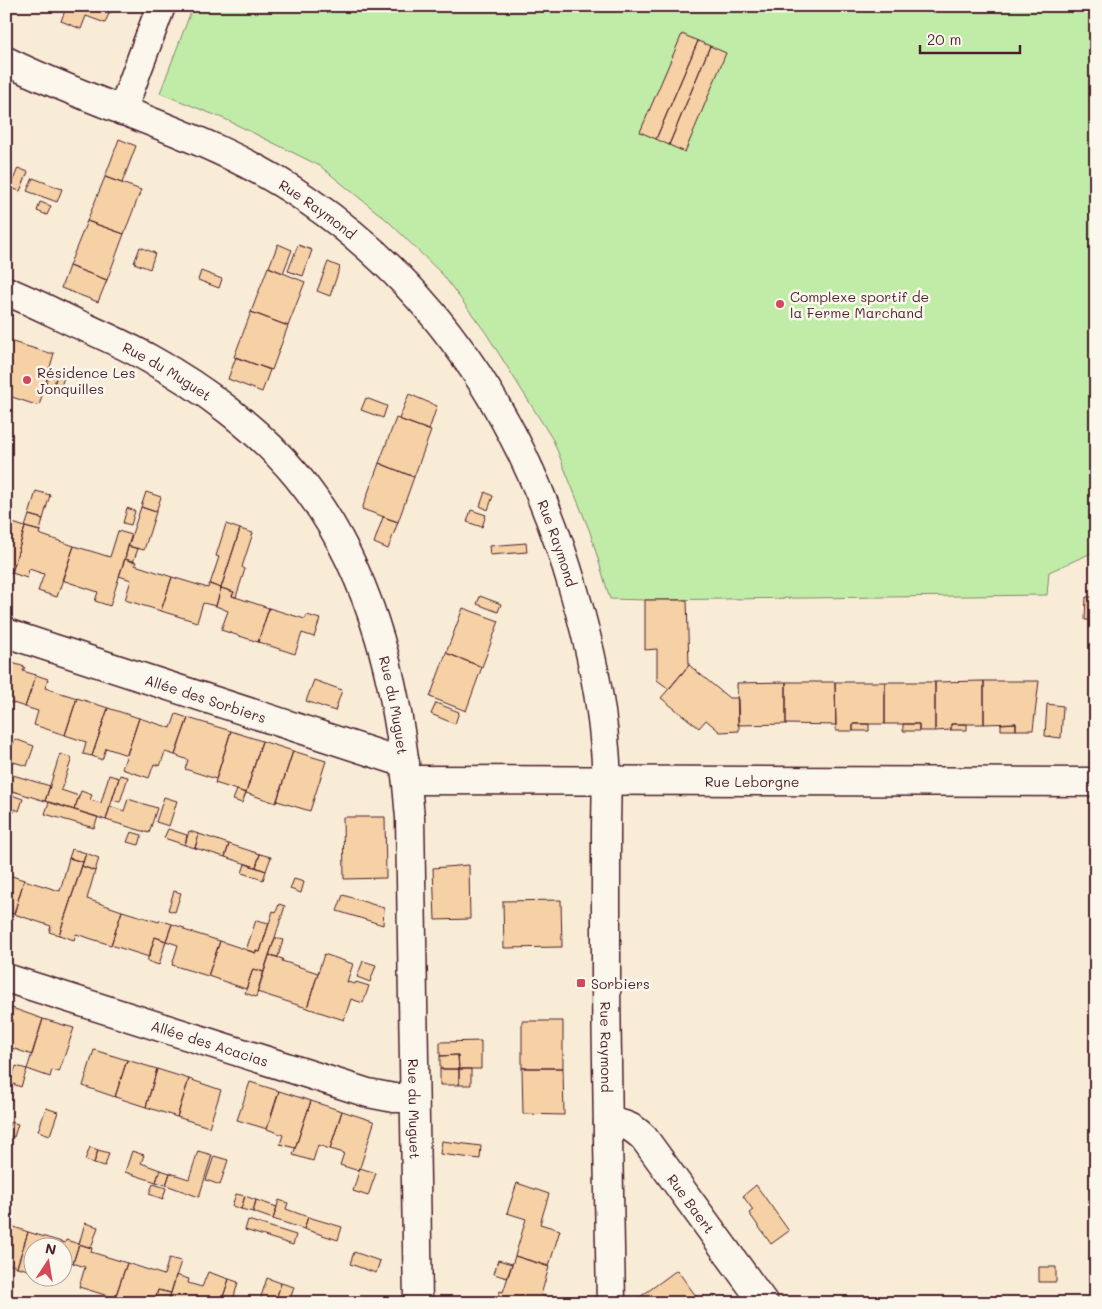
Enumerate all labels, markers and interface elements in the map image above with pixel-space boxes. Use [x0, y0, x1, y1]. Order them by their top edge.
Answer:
scale bar [920, 22, 1020, 54]
text: 20 m [927, 29, 961, 49]
street label: Rue Raymond [276, 174, 361, 243]
place label: Complexe sportif de la Ferme Marchand [790, 287, 929, 322]
marker: Complexe sportif de la Ferme Marchand [774, 298, 786, 310]
street label: Rue du Muguet [120, 337, 215, 404]
place label: Résidence Les Jonquilles [37, 363, 136, 398]
marker: Résidence Les Jonquilles [21, 374, 33, 386]
street label: Rue Raymond [534, 497, 582, 589]
street label: Rue du Muguet [375, 654, 413, 756]
street label: Allée des Sorbiers [143, 669, 269, 727]
street label: Rue Leborgne [705, 771, 799, 791]
place label: Sorbiers [591, 974, 650, 993]
marker: Sorbiers [575, 977, 587, 989]
street label: Rue Raymond [597, 1001, 617, 1093]
street label: Allée des Acacias [149, 1015, 271, 1070]
street label: Rue du Muguet [404, 1059, 425, 1159]
street label: Rue Baert [663, 1170, 720, 1237]
north arrow [22, 1236, 72, 1286]
text: N [44, 1238, 58, 1259]

